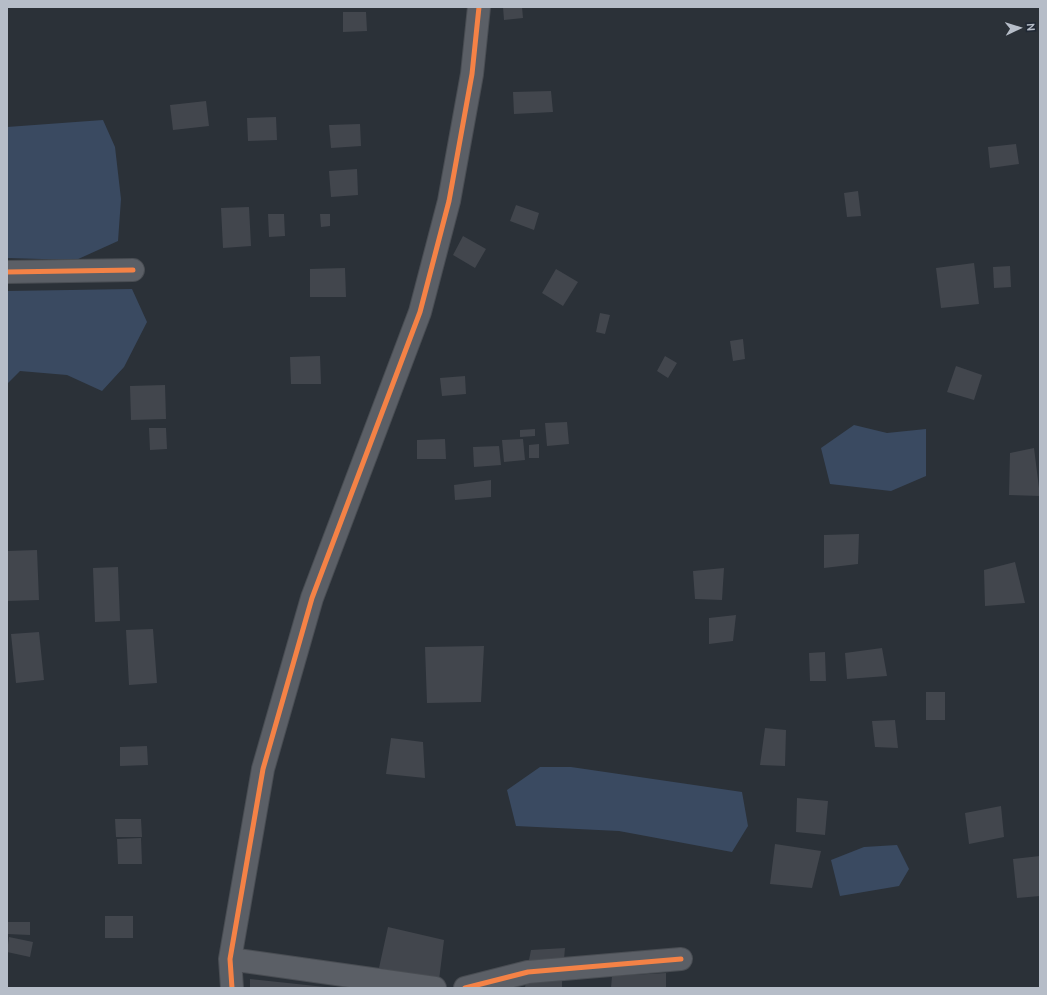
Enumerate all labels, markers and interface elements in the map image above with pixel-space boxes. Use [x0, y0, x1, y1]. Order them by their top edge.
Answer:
north arrow [999, 8, 1039, 48]
text: N [1025, 23, 1037, 32]

